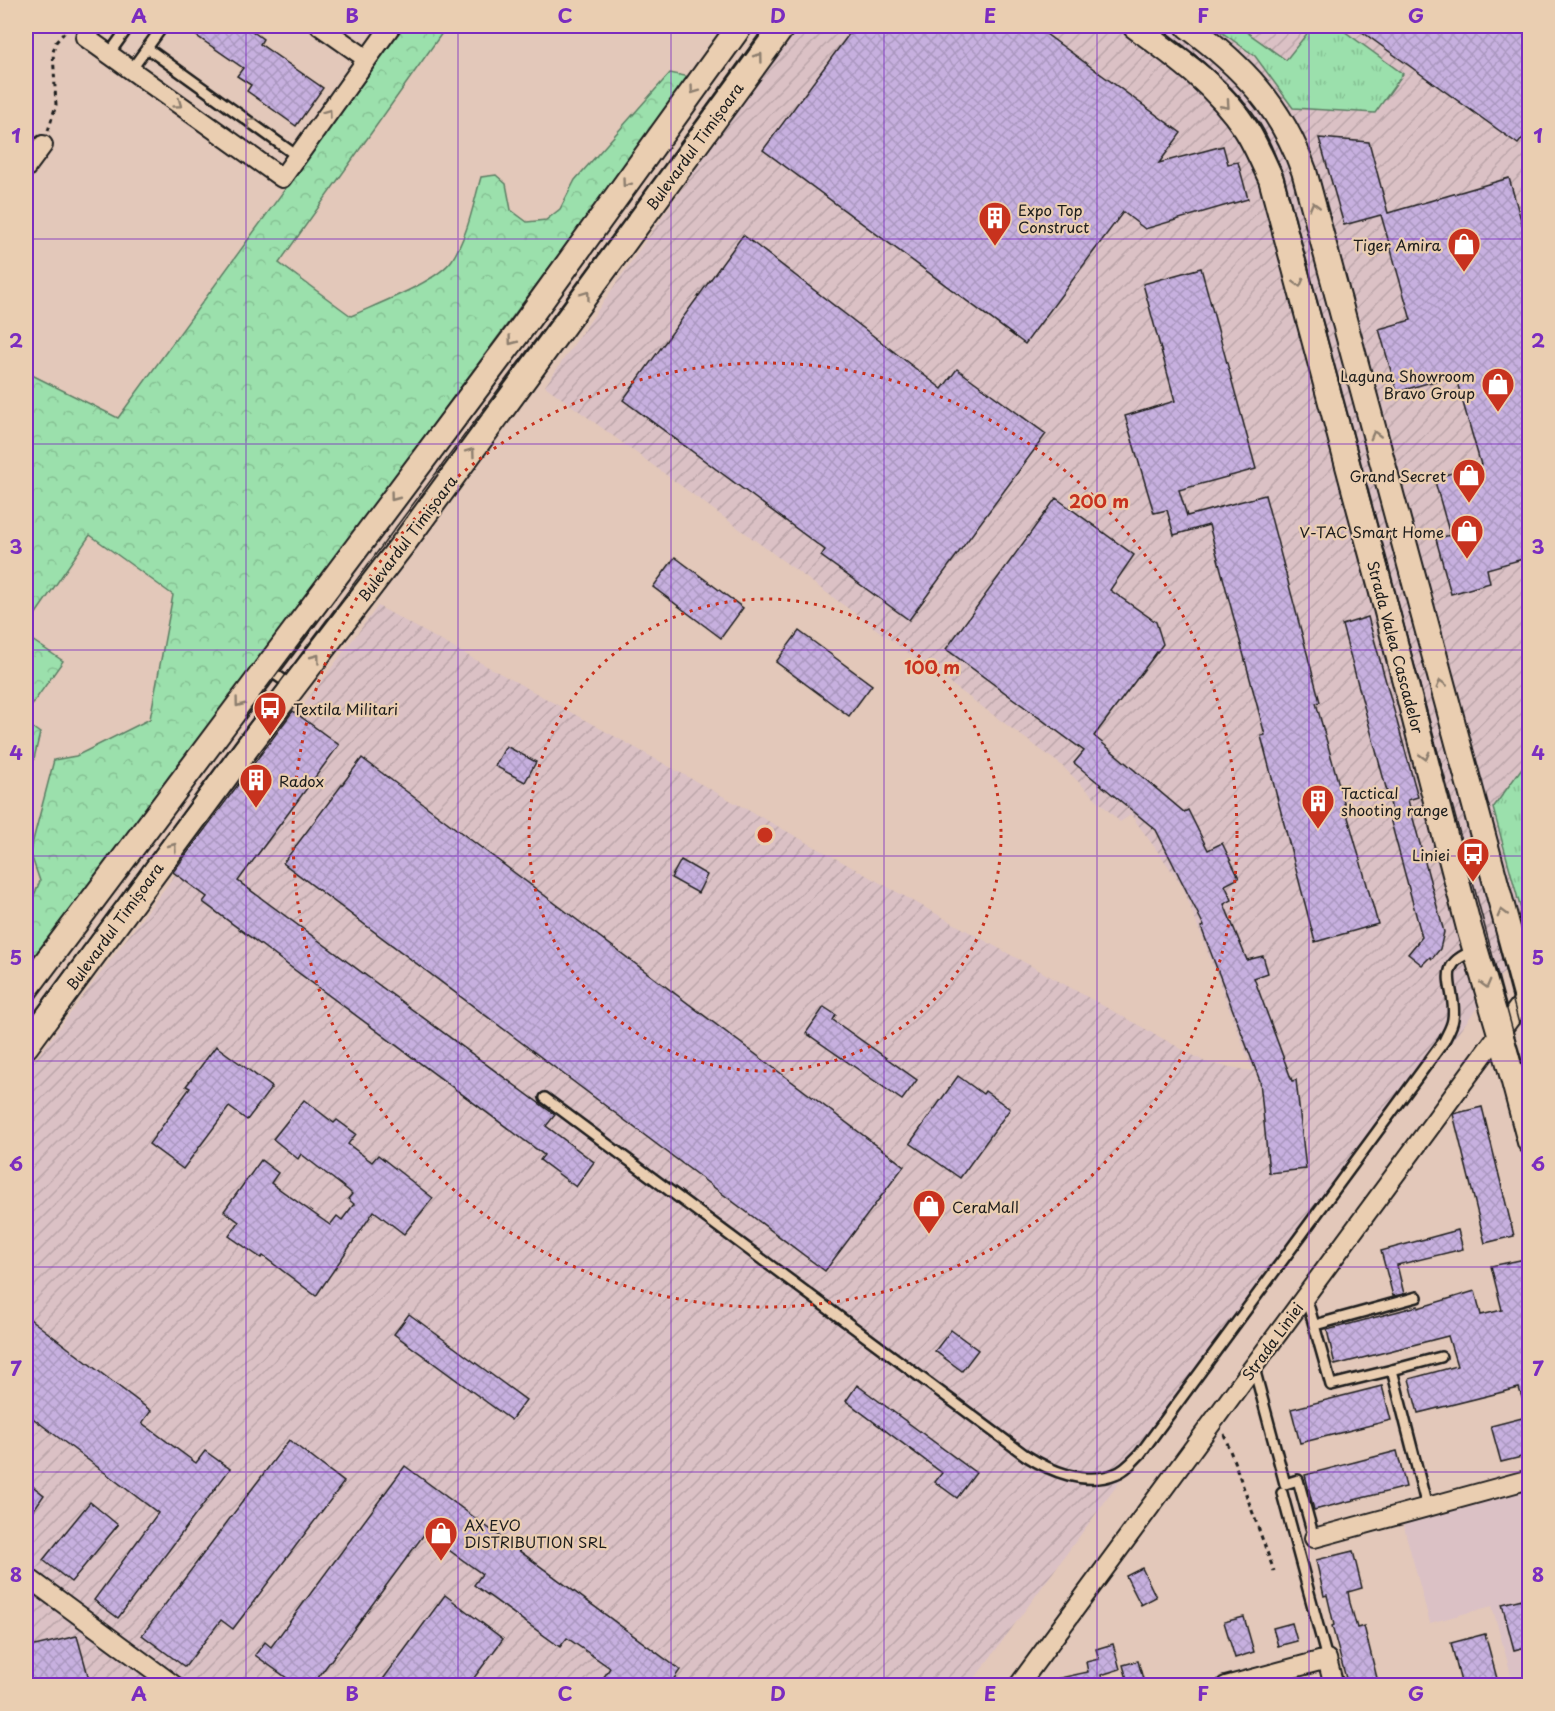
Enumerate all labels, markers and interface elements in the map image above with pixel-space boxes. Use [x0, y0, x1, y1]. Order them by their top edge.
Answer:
text: A [131, 0, 147, 30]
text: B [345, 0, 359, 30]
text: C [557, 0, 573, 30]
text: D [770, 0, 786, 30]
text: E [984, 0, 996, 30]
text: F [1197, 0, 1209, 30]
text: G [1408, 0, 1424, 30]
one-way arrow [752, 53, 763, 64]
street label: Bulevardul Timișoara [640, 77, 749, 215]
one-way arrow [690, 83, 701, 94]
one-way arrow [172, 97, 183, 108]
one-way arrow [1219, 98, 1230, 108]
one-way arrow [321, 109, 332, 120]
one-way arrow [245, 118, 256, 129]
text: 1 [11, 120, 21, 150]
text: 1 [1533, 120, 1543, 150]
one-way arrow [622, 177, 633, 188]
place label: Expo Top Construct [1018, 198, 1089, 238]
building icon: Expo Top Construct [977, 200, 1013, 247]
one-way arrow [1309, 201, 1321, 212]
shop icon: Tiger Amira [1446, 226, 1482, 273]
place label: Tiger Amira [1353, 233, 1442, 256]
one-way arrow [1292, 278, 1305, 288]
one-way arrow [579, 290, 590, 301]
text: 2 [9, 325, 23, 355]
text: 2 [1531, 325, 1545, 355]
one-way arrow [508, 335, 519, 346]
place label: Laguna Showroom Bravo Group [1340, 364, 1475, 404]
shop icon: Laguna Showroom Bravo Group [1480, 366, 1516, 413]
one-way arrow [1369, 430, 1382, 440]
one-way arrow [464, 448, 475, 459]
shop icon: Grand Secret [1451, 457, 1487, 504]
place label: Grand Secret [1349, 464, 1446, 487]
street label: Bulevardul Timișoara [352, 469, 463, 606]
text: 200 m [1069, 487, 1129, 514]
one-way arrow [391, 491, 402, 502]
shop icon: V-TAC Smart Home [1449, 513, 1485, 560]
place label: V-TAC Smart Home [1300, 520, 1444, 543]
text: 3 [9, 531, 23, 561]
text: 3 [1531, 531, 1545, 561]
street label: Strada Valea Cascadelor [1362, 558, 1430, 736]
text: 100 m [904, 653, 960, 680]
one-way arrow [309, 654, 320, 665]
one-way arrow [1436, 679, 1449, 689]
bus stop icon: Textila Militari [252, 690, 288, 737]
one-way arrow [236, 697, 247, 708]
place label: Textila Militari [293, 697, 398, 720]
text: 4 [9, 737, 23, 767]
text: 4 [1531, 737, 1545, 767]
one-way arrow [1417, 750, 1430, 760]
building icon: Radox [238, 762, 274, 809]
place label: Radox [279, 769, 324, 792]
place label: Tactical shooting range [1341, 781, 1449, 821]
building icon: Tactical shooting range [1300, 783, 1336, 830]
centre of rings [755, 825, 775, 845]
bus stop icon: Liniei [1455, 836, 1491, 883]
one-way arrow [166, 843, 177, 854]
place label: Liniei [1412, 843, 1450, 866]
street label: Bulevardul Timișoara [60, 857, 169, 995]
one-way arrow [1497, 909, 1509, 919]
text: 5 [10, 942, 22, 972]
text: 5 [1532, 942, 1544, 972]
one-way arrow [1479, 979, 1491, 989]
text: 6 [9, 1148, 23, 1178]
text: 6 [1531, 1148, 1545, 1178]
shop icon: CeraMall [911, 1188, 947, 1235]
place label: CeraMall [952, 1195, 1019, 1218]
street label: Strada Liniei [1236, 1297, 1308, 1385]
text: 7 [10, 1353, 22, 1383]
text: 7 [1532, 1353, 1544, 1383]
place label: AX EVO DISTRIBUTION SRL [464, 1513, 607, 1553]
shop icon: AX EVO DISTRIBUTION SRL [423, 1515, 459, 1562]
text: 8 [10, 1559, 22, 1589]
text: 8 [1532, 1559, 1544, 1589]
text: A [131, 1678, 147, 1708]
text: B [345, 1678, 359, 1708]
text: C [557, 1678, 573, 1708]
text: D [770, 1678, 786, 1708]
text: E [984, 1678, 996, 1708]
text: F [1197, 1678, 1209, 1708]
text: G [1408, 1678, 1424, 1708]

